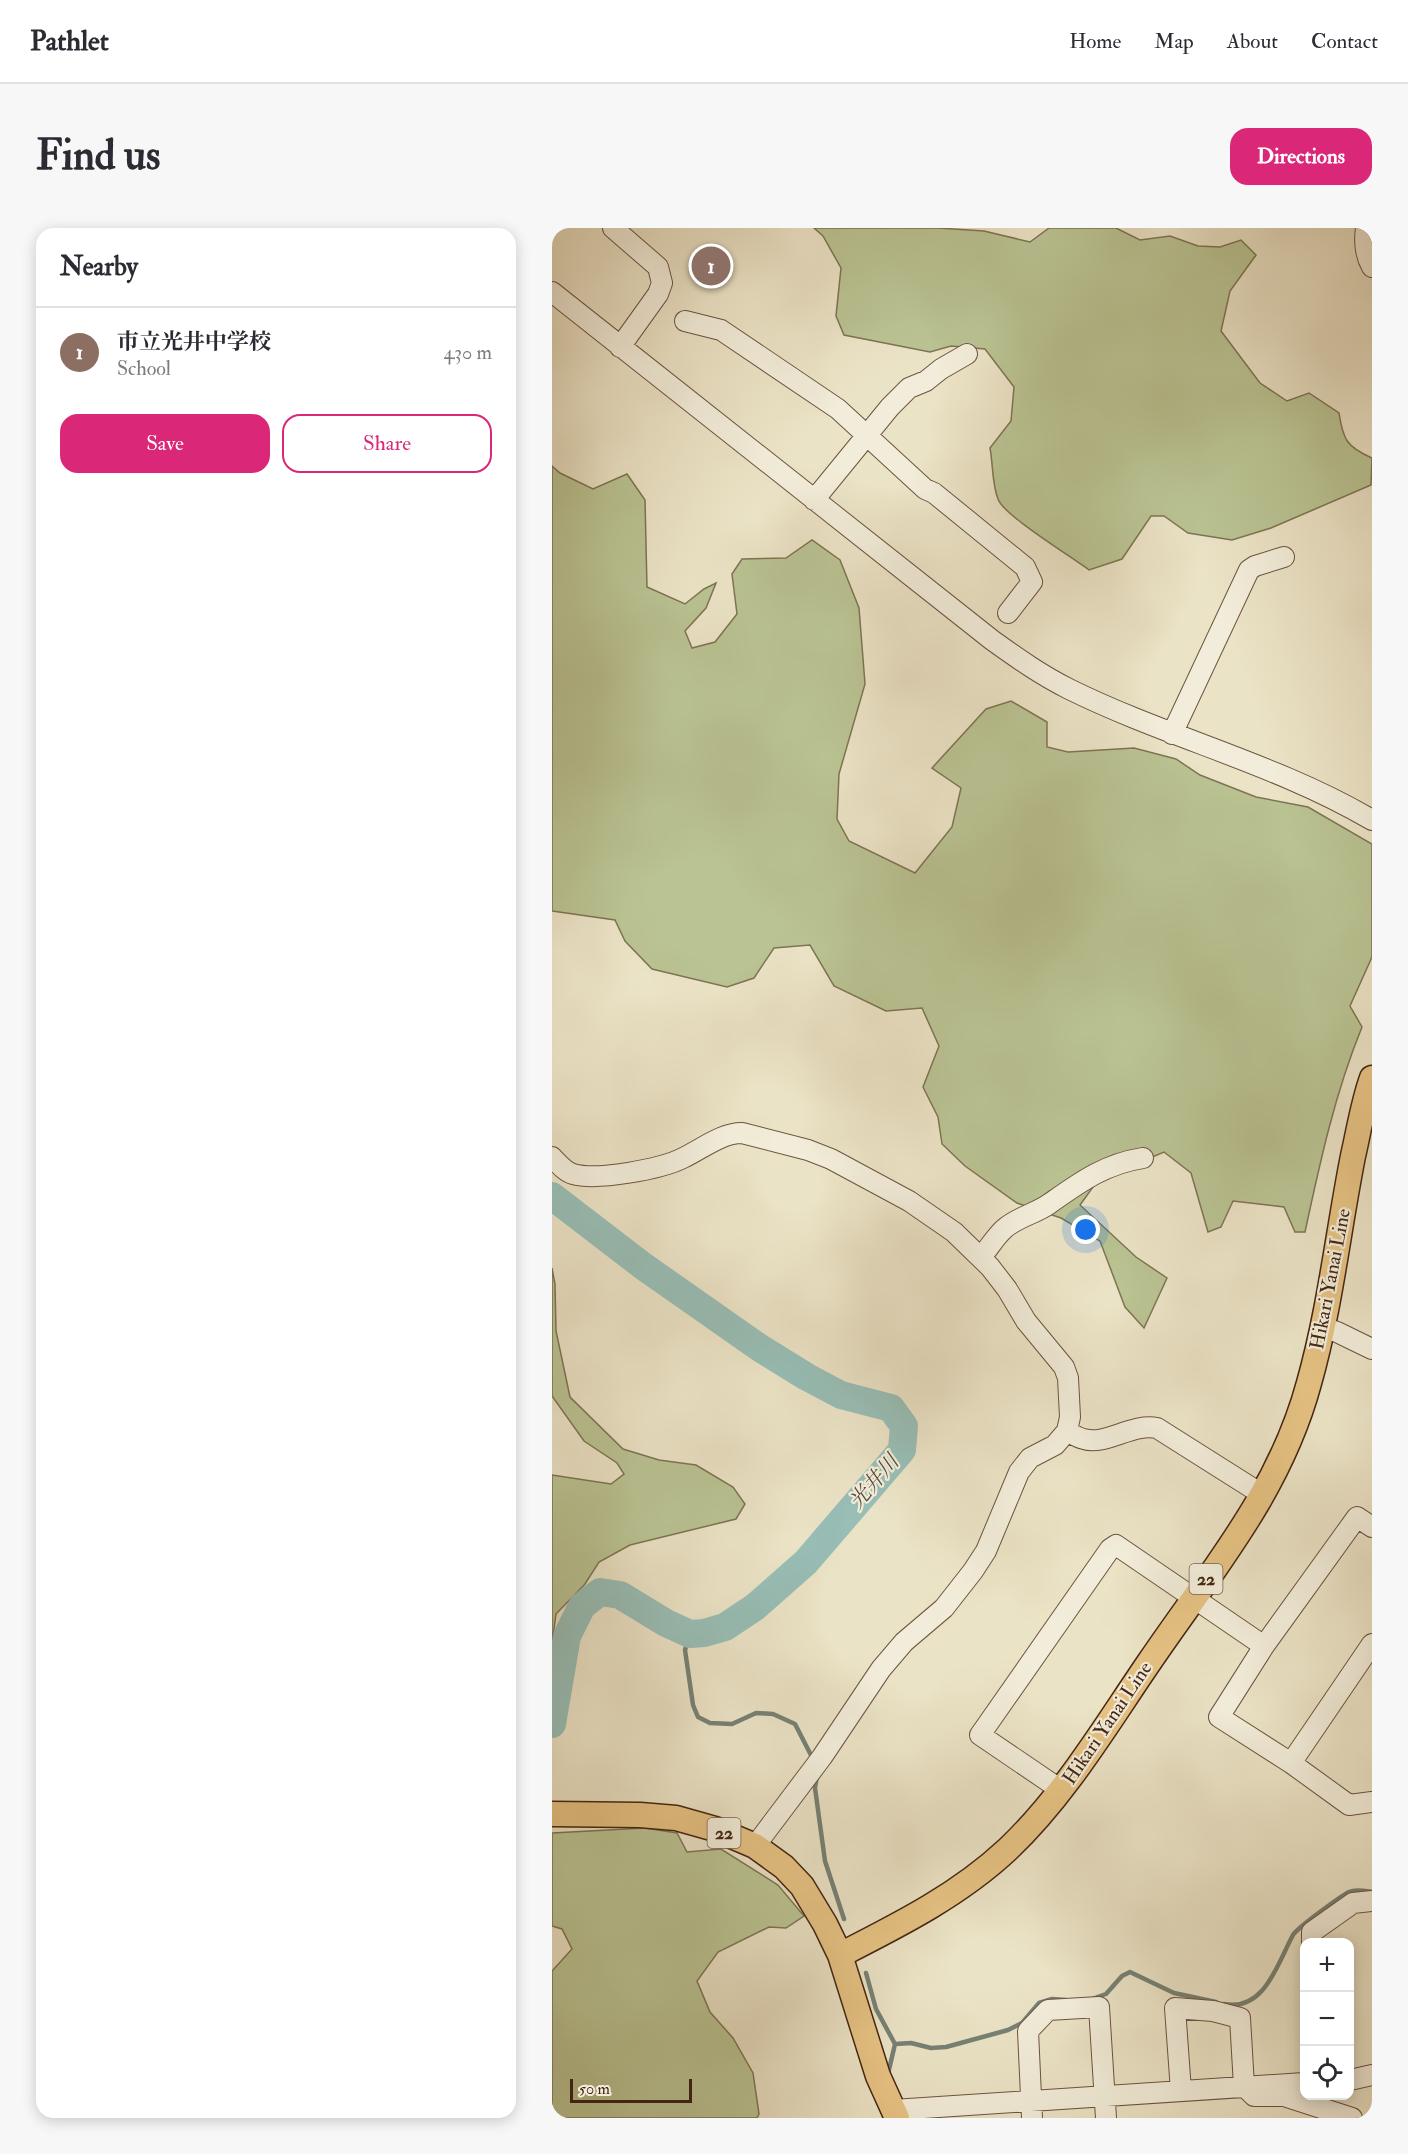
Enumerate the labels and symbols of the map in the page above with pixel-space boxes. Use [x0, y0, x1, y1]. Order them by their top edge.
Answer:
pin: 1 [692, 243, 730, 288]
street label: Hikari Yanai Line [1304, 1206, 1356, 1352]
your location [1071, 1215, 1100, 1244]
water label: 光井川 [843, 1448, 906, 1515]
road number: 22 [1190, 1564, 1222, 1594]
street label: Hikari Yanai Line [1057, 1657, 1157, 1789]
road number: 22 [708, 1818, 740, 1848]
scale bar [570, 2076, 692, 2104]

